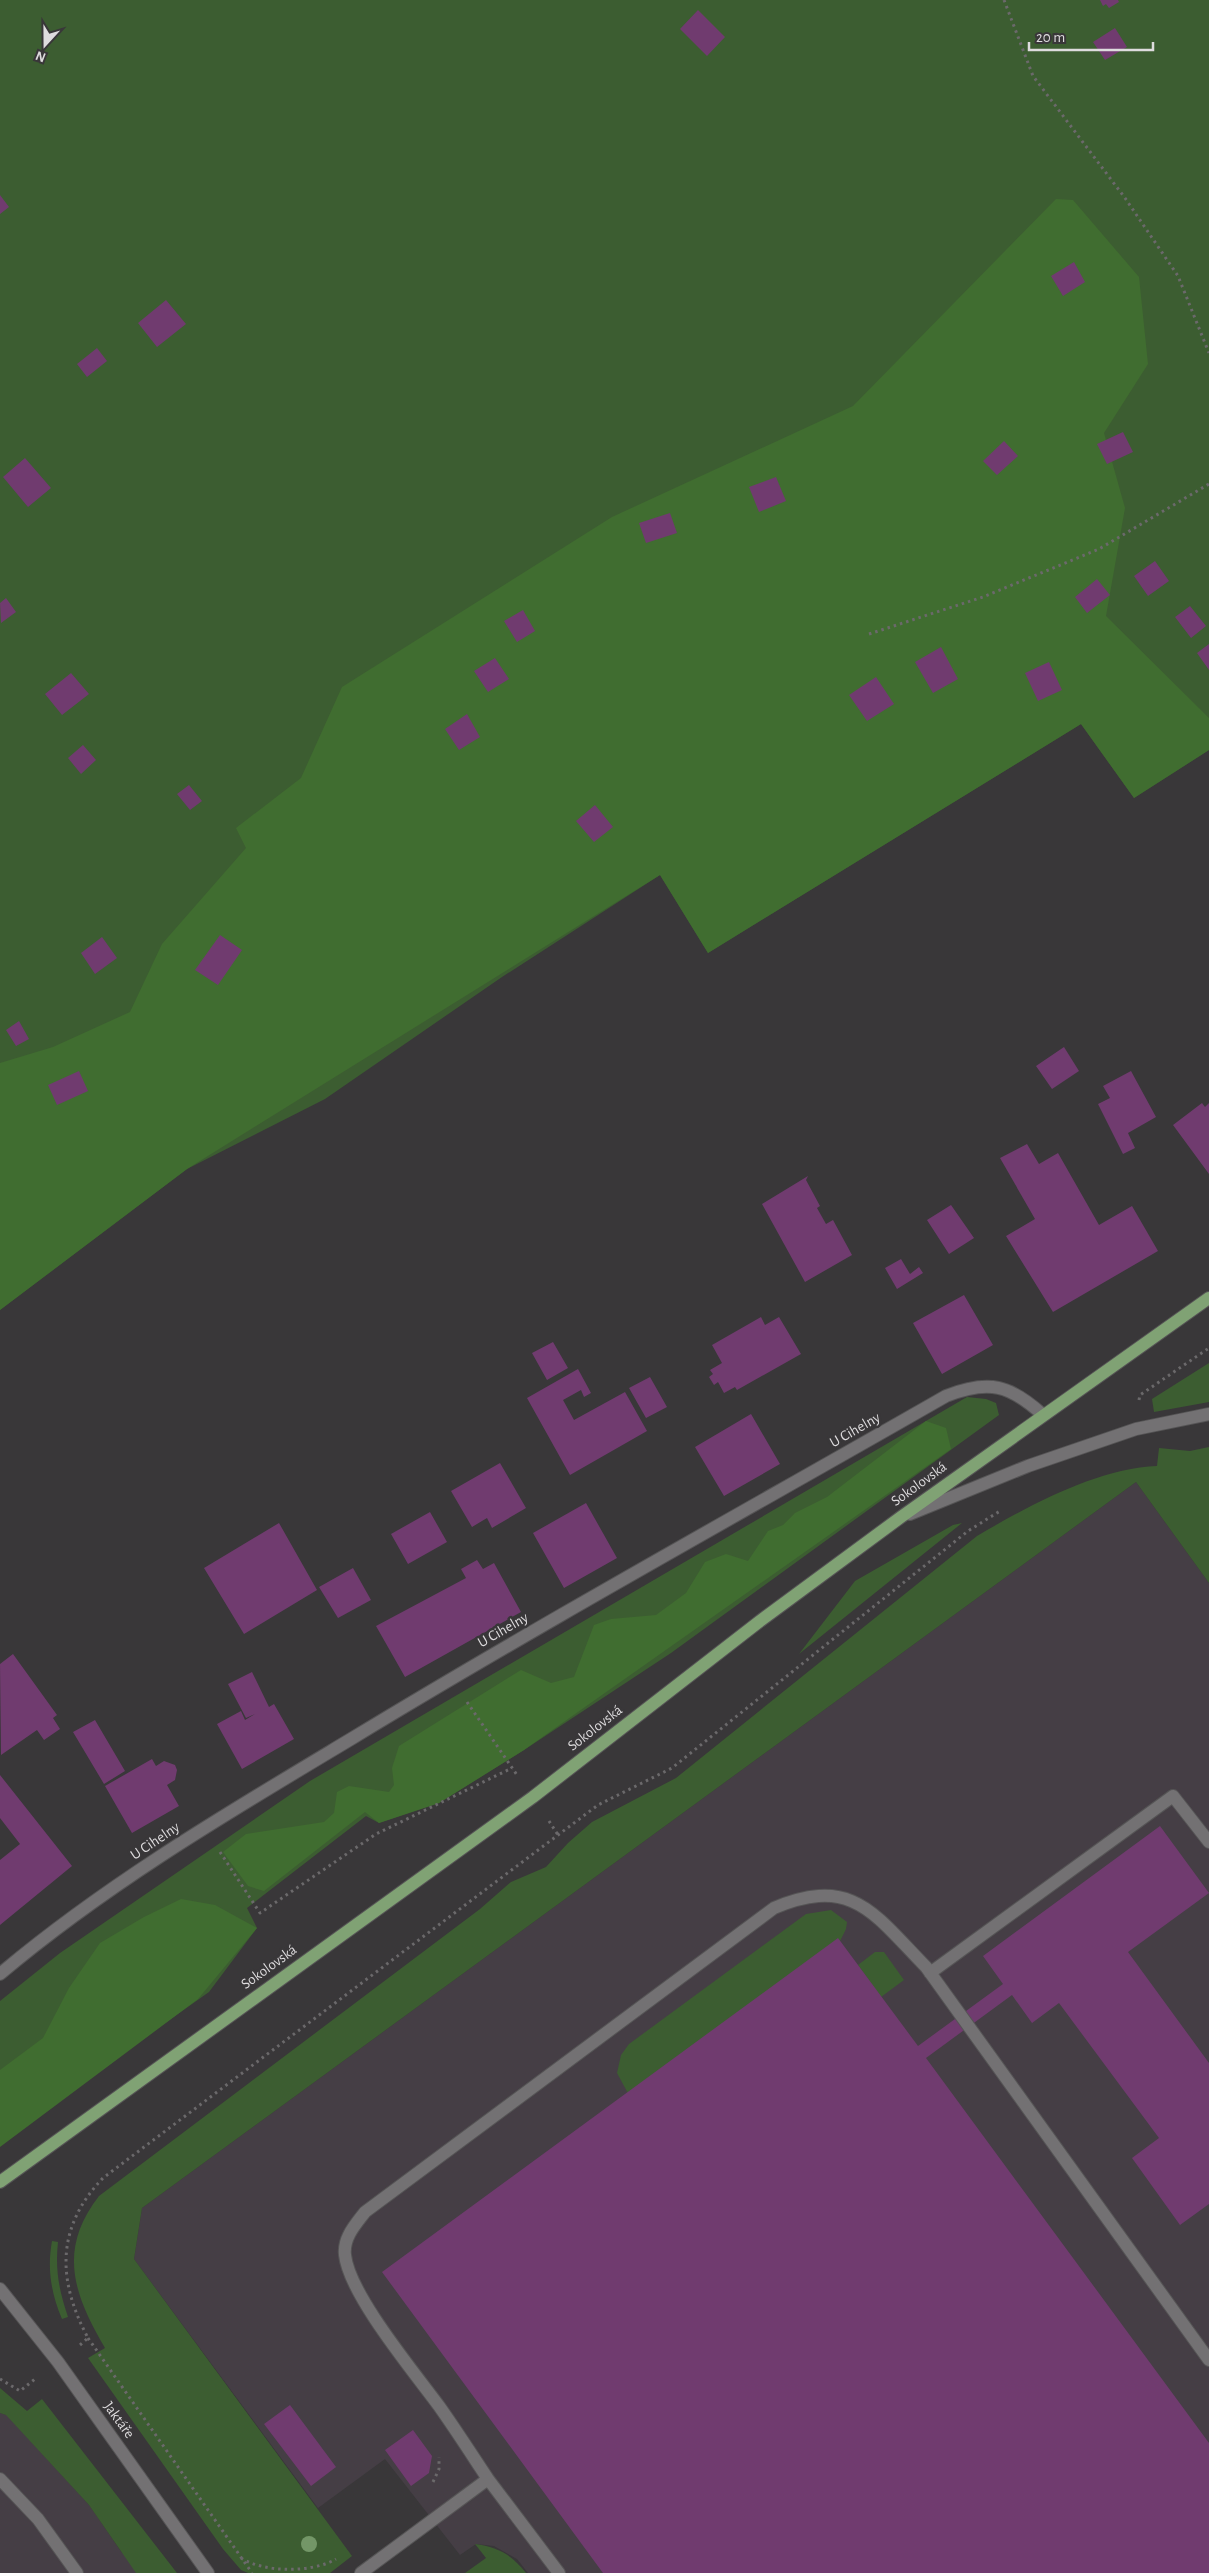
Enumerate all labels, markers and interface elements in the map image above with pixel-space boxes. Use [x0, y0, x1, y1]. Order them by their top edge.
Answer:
north arrow [20, 20, 70, 70]
scale bar [1029, 20, 1153, 52]
text: 20 m [1036, 30, 1065, 45]
text: N [34, 48, 48, 64]
street label: U Cihelny [827, 1409, 883, 1450]
street label: Sokolovská [889, 1459, 949, 1509]
street label: U Cihelny [475, 1609, 531, 1650]
street label: Sokolovská [565, 1702, 625, 1754]
street label: U Cihelny [128, 1819, 183, 1863]
street label: Sokolovská [239, 1942, 299, 1992]
street label: Jaktáře [101, 2399, 137, 2441]

